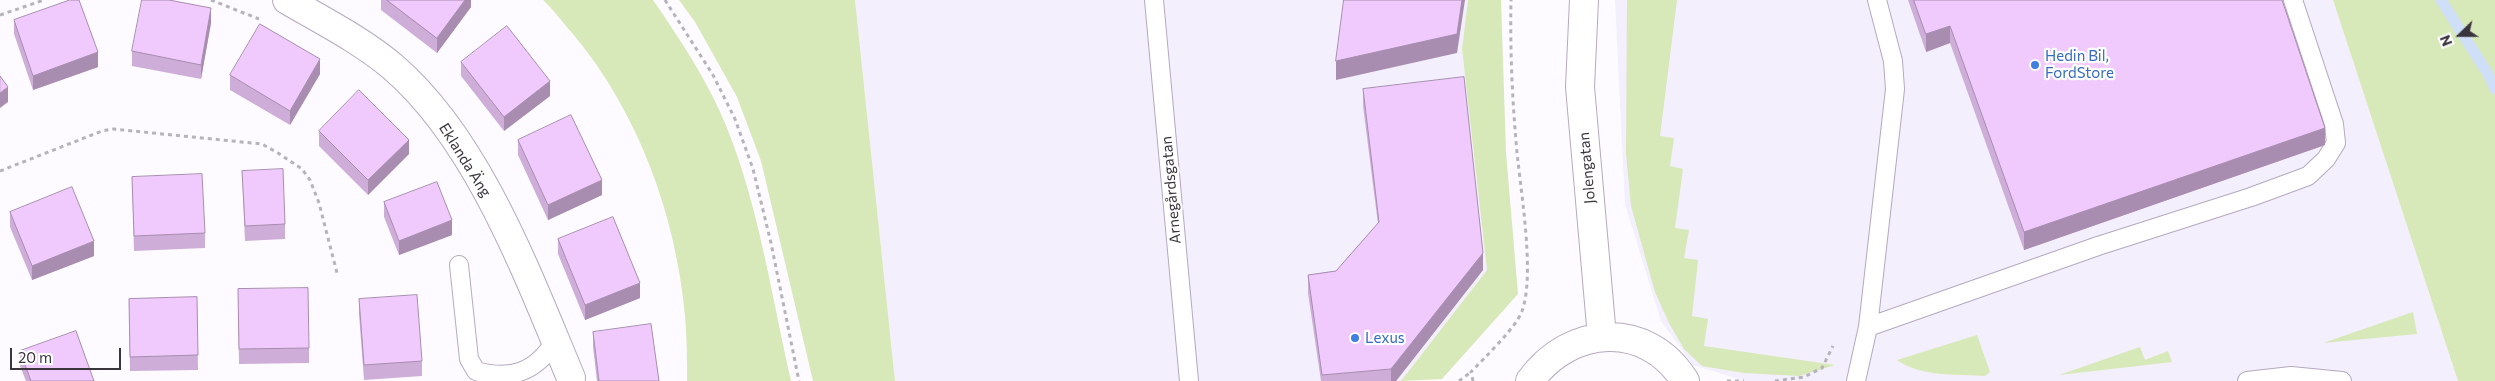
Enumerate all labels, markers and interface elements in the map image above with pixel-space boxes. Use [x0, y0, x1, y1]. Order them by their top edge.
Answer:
north arrow [2435, 10, 2485, 60]
text: N [2436, 33, 2455, 49]
place label: Hedin Bil, FordStore [2045, 47, 2114, 82]
marker: Hedin Bil, FordStore [2029, 59, 2041, 71]
street label: Eklanda Äng [435, 120, 495, 200]
street label: Jolengatan [1575, 131, 1599, 205]
street label: Arnegårdsgatan [1157, 135, 1185, 245]
place label: Lexus [1365, 329, 1405, 347]
marker: Lexus [1349, 332, 1361, 344]
scale bar [12, 338, 124, 370]
text: 20 m [18, 348, 52, 366]

